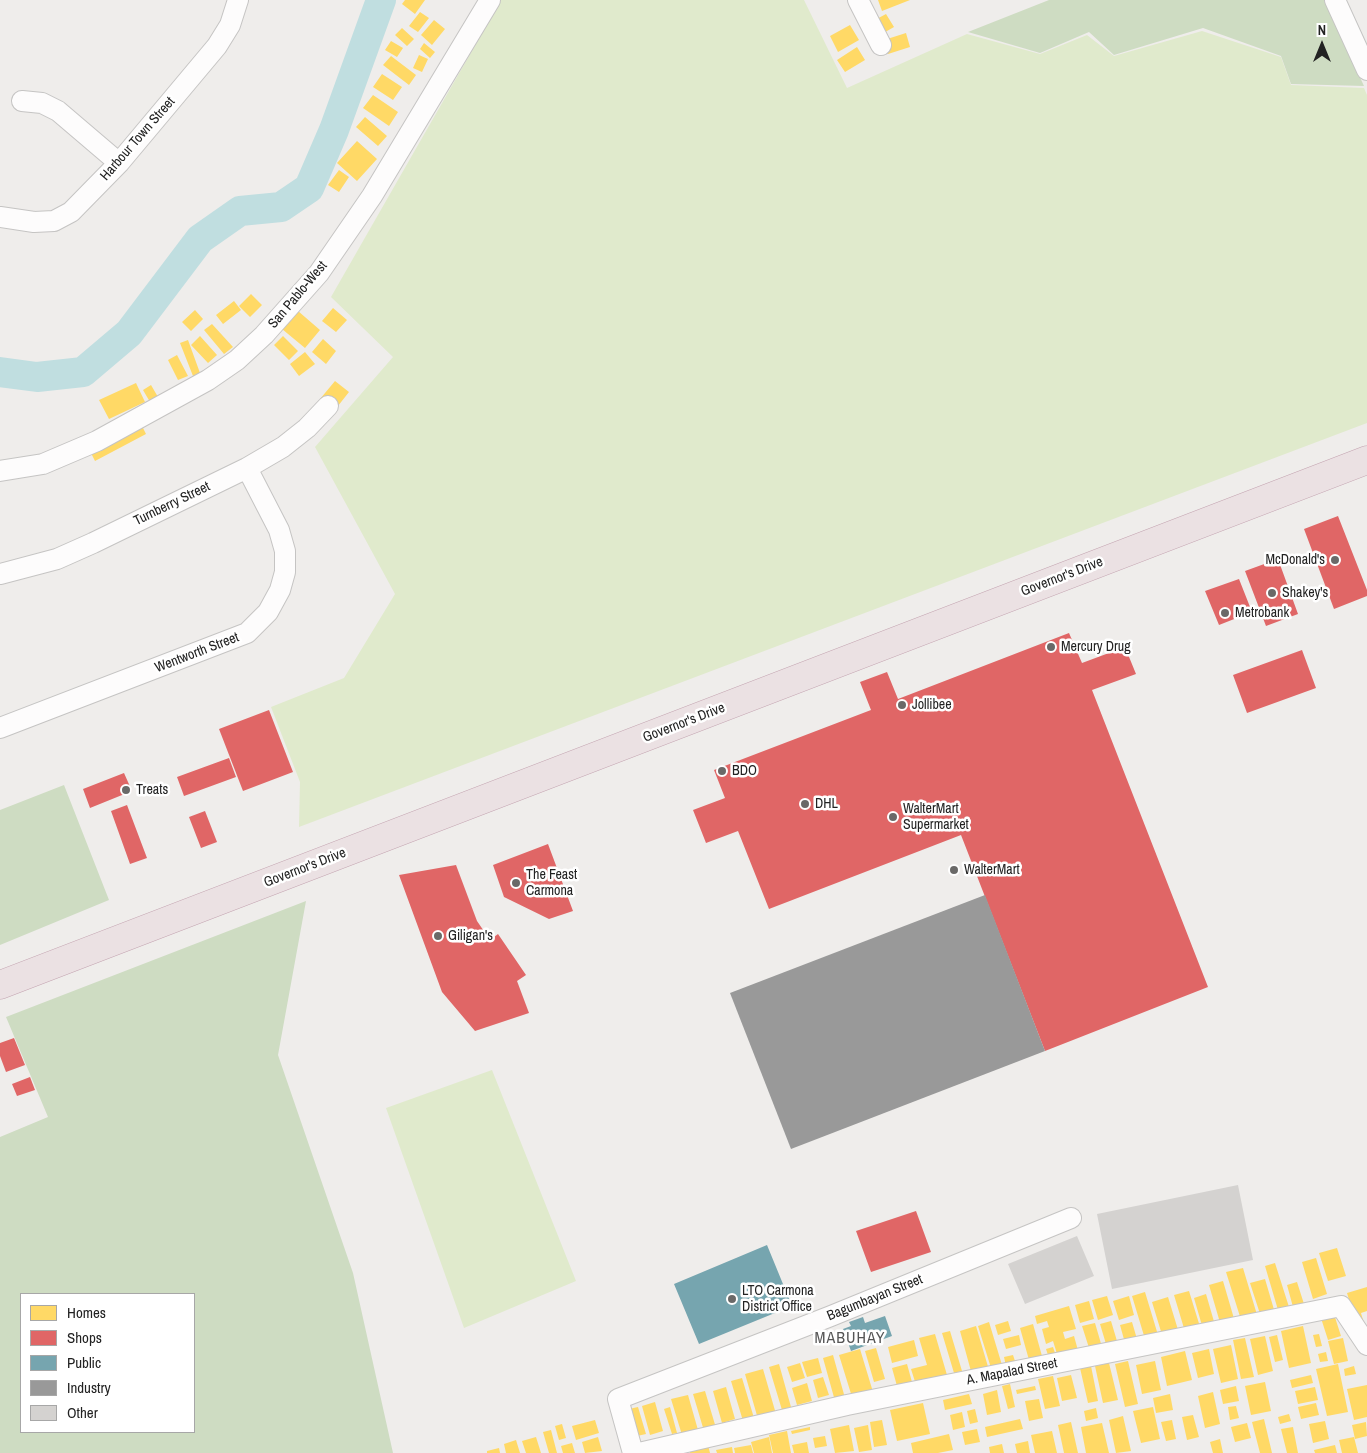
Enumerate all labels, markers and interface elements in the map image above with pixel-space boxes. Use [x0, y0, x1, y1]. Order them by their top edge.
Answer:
north arrow [1297, 20, 1347, 70]
text: N [1318, 21, 1326, 39]
street label: Harbour Town Street [97, 94, 179, 184]
street label: San Pablo-West [265, 258, 331, 332]
street label: Turnberry Street [131, 478, 213, 530]
place label: McDonald's [1265, 552, 1325, 568]
street label: Governor's Drive [1019, 554, 1105, 600]
marker: McDonald's [1329, 554, 1341, 566]
place label: Shakey's [1282, 585, 1328, 601]
marker: Shakey's [1266, 587, 1278, 599]
place label: Metrobank [1235, 605, 1289, 621]
marker: Metrobank [1219, 607, 1231, 619]
street label: Wentworth Street [153, 629, 241, 677]
place label: Mercury Drug [1061, 639, 1131, 655]
marker: Mercury Drug [1045, 641, 1057, 653]
place label: Jollibee [912, 697, 952, 713]
marker: Jollibee [896, 699, 908, 711]
street label: Governor's Drive [641, 700, 727, 746]
place label: BDO [732, 763, 757, 779]
marker: BDO [716, 765, 728, 777]
place label: Treats [136, 782, 168, 798]
marker: Treats [120, 784, 132, 796]
place label: DHL [815, 796, 838, 812]
marker: DHL [799, 798, 811, 810]
place label: WalterMart Supermarket [903, 801, 969, 834]
marker: WalterMart Supermarket [887, 811, 899, 823]
street label: Governor's Drive [262, 845, 348, 891]
place label: WalterMart [964, 862, 1020, 878]
marker: WalterMart [948, 864, 960, 876]
place label: The Feast Carmona [526, 867, 577, 900]
marker: The Feast Carmona [510, 877, 522, 889]
place label: Giligan's [448, 928, 493, 944]
marker: Giligan's [432, 930, 444, 942]
street label: Bagumbayan Street [825, 1271, 925, 1325]
place label: LTO Carmona District Office [742, 1283, 814, 1315]
legend [20, 1293, 195, 1433]
marker: LTO Carmona District Office [726, 1293, 738, 1305]
text: Homes [67, 1302, 106, 1323]
text: Shops [67, 1327, 102, 1348]
district label: MABUHAY [814, 1329, 886, 1349]
text: Public [67, 1352, 101, 1373]
street label: A. Mapalad Street [965, 1355, 1059, 1389]
text: Industry [67, 1377, 111, 1398]
text: Other [67, 1402, 98, 1423]

